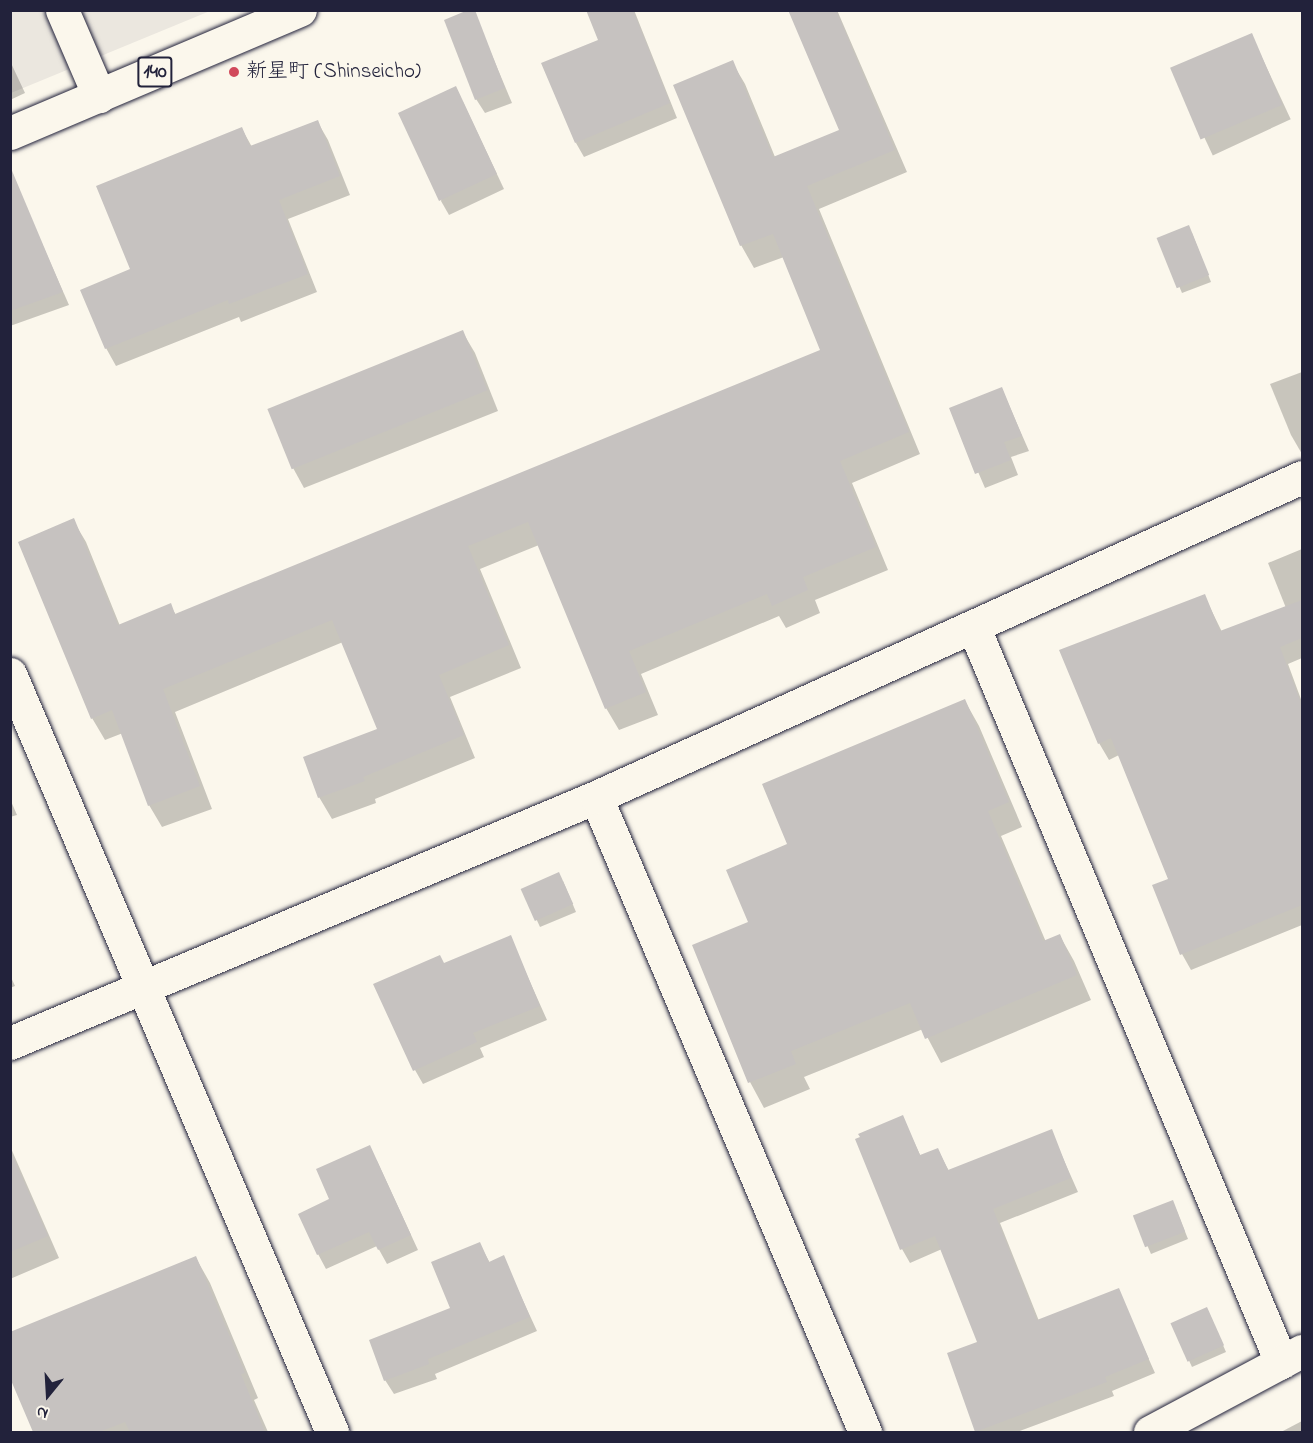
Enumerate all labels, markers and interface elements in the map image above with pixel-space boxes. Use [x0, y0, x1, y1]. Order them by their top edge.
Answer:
road number: 140 [137, 55, 173, 89]
place label: 新星町 (Shinseicho) [246, 59, 421, 85]
marker: 新星町 (Shinseicho) [227, 65, 241, 79]
north arrow [18, 1365, 78, 1425]
text: N [34, 1399, 51, 1425]

